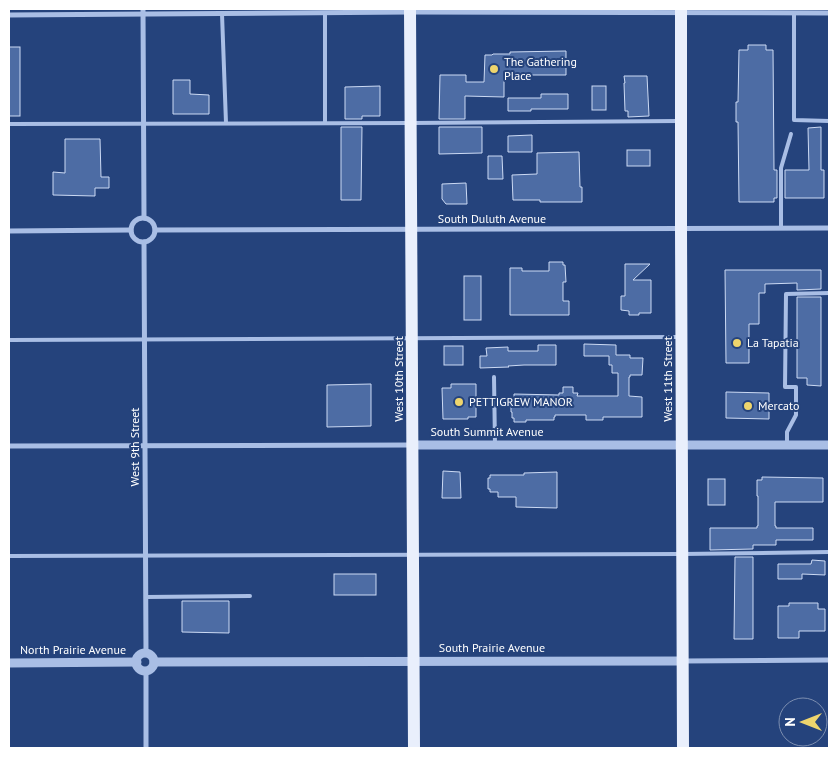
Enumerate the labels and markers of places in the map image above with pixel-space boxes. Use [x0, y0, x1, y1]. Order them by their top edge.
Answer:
place label: The Gathering Place [504, 54, 577, 83]
marker: The Gathering Place [488, 63, 500, 75]
place label: La Tapatia [747, 335, 799, 350]
marker: La Tapatia [731, 337, 743, 349]
place label: PETTIGREW MANOR [469, 394, 573, 409]
marker: PETTIGREW MANOR [453, 396, 465, 408]
place label: Mercato [758, 398, 799, 413]
marker: Mercato [742, 400, 754, 412]

